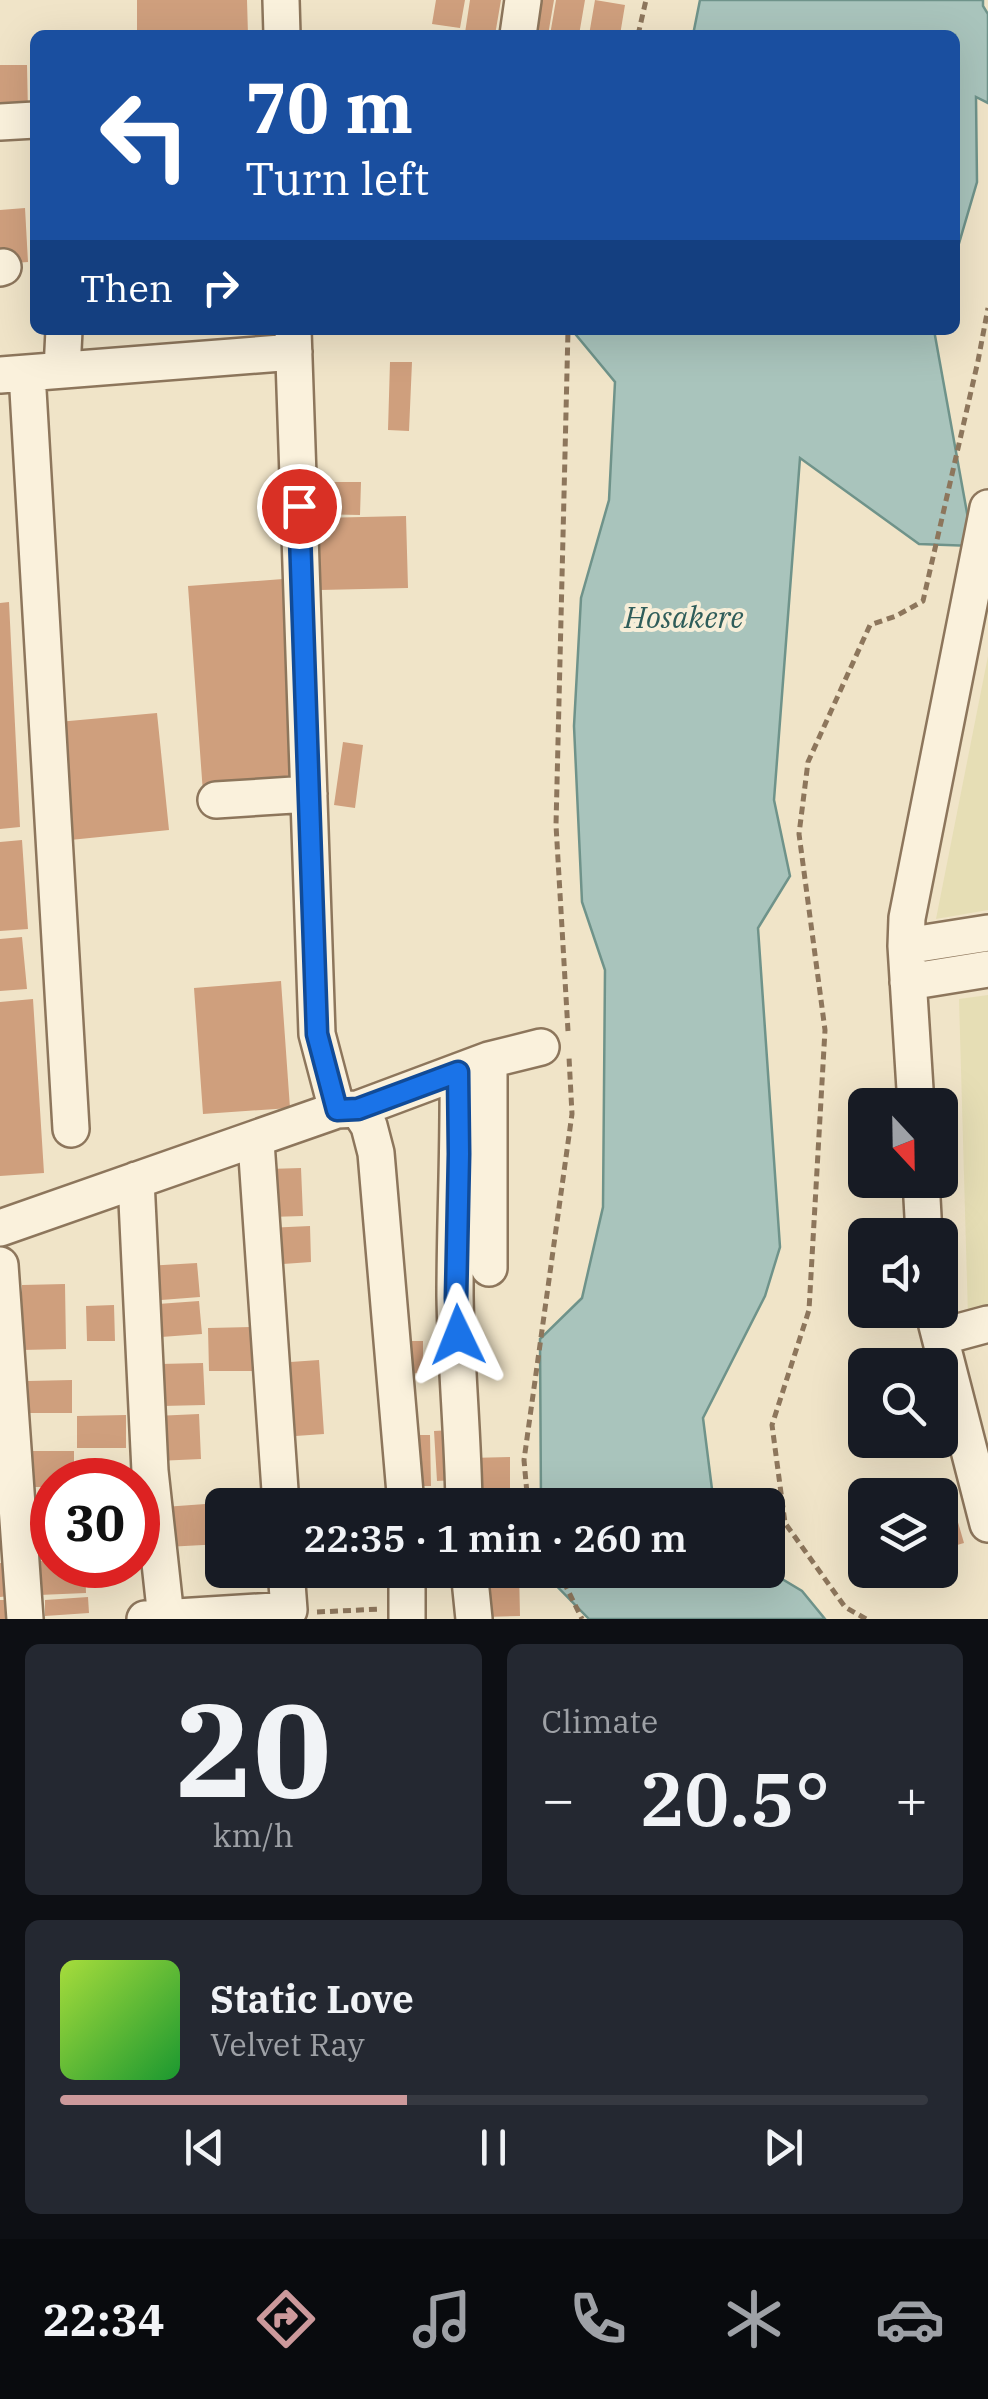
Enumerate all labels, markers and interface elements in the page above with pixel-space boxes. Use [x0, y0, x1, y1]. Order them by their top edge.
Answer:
text: 70 m [245, 61, 413, 152]
icon: left [80, 70, 210, 200]
text: Turn left [245, 149, 429, 207]
icon: right [193, 260, 248, 315]
text: Then [80, 263, 173, 312]
pin [257, 464, 342, 549]
icon: arrive [272, 479, 327, 534]
water label: Hosakere [623, 597, 744, 636]
north arrow [848, 1088, 958, 1198]
map controls [848, 1088, 958, 1588]
button: sound [848, 1218, 958, 1328]
position arrow [406, 1283, 510, 1387]
button: search [848, 1348, 958, 1458]
speed limit sign: 30 [30, 1458, 160, 1588]
button: layers [848, 1478, 958, 1588]
text: 22:35 · 1 min · 260 m [303, 1513, 687, 1562]
text: 20 [175, 1664, 331, 1833]
text: Climate [542, 1700, 658, 1742]
text: 20.5° [639, 1749, 830, 1847]
text: − [542, 1763, 575, 1834]
text: + [895, 1763, 928, 1834]
text: km/h [213, 1814, 294, 1856]
text: Static Love [210, 1974, 414, 2023]
text: Velvet Ray [210, 2023, 365, 2065]
icon: previous [177, 2120, 232, 2175]
icon: pause [466, 2120, 521, 2175]
icon: next [756, 2120, 811, 2175]
icon: directions [251, 2284, 321, 2354]
icon: music [407, 2284, 477, 2354]
icon: phone [563, 2284, 633, 2354]
icon: climate [719, 2284, 789, 2354]
icon: car [875, 2284, 945, 2354]
text: 22:34 [43, 2290, 165, 2348]

